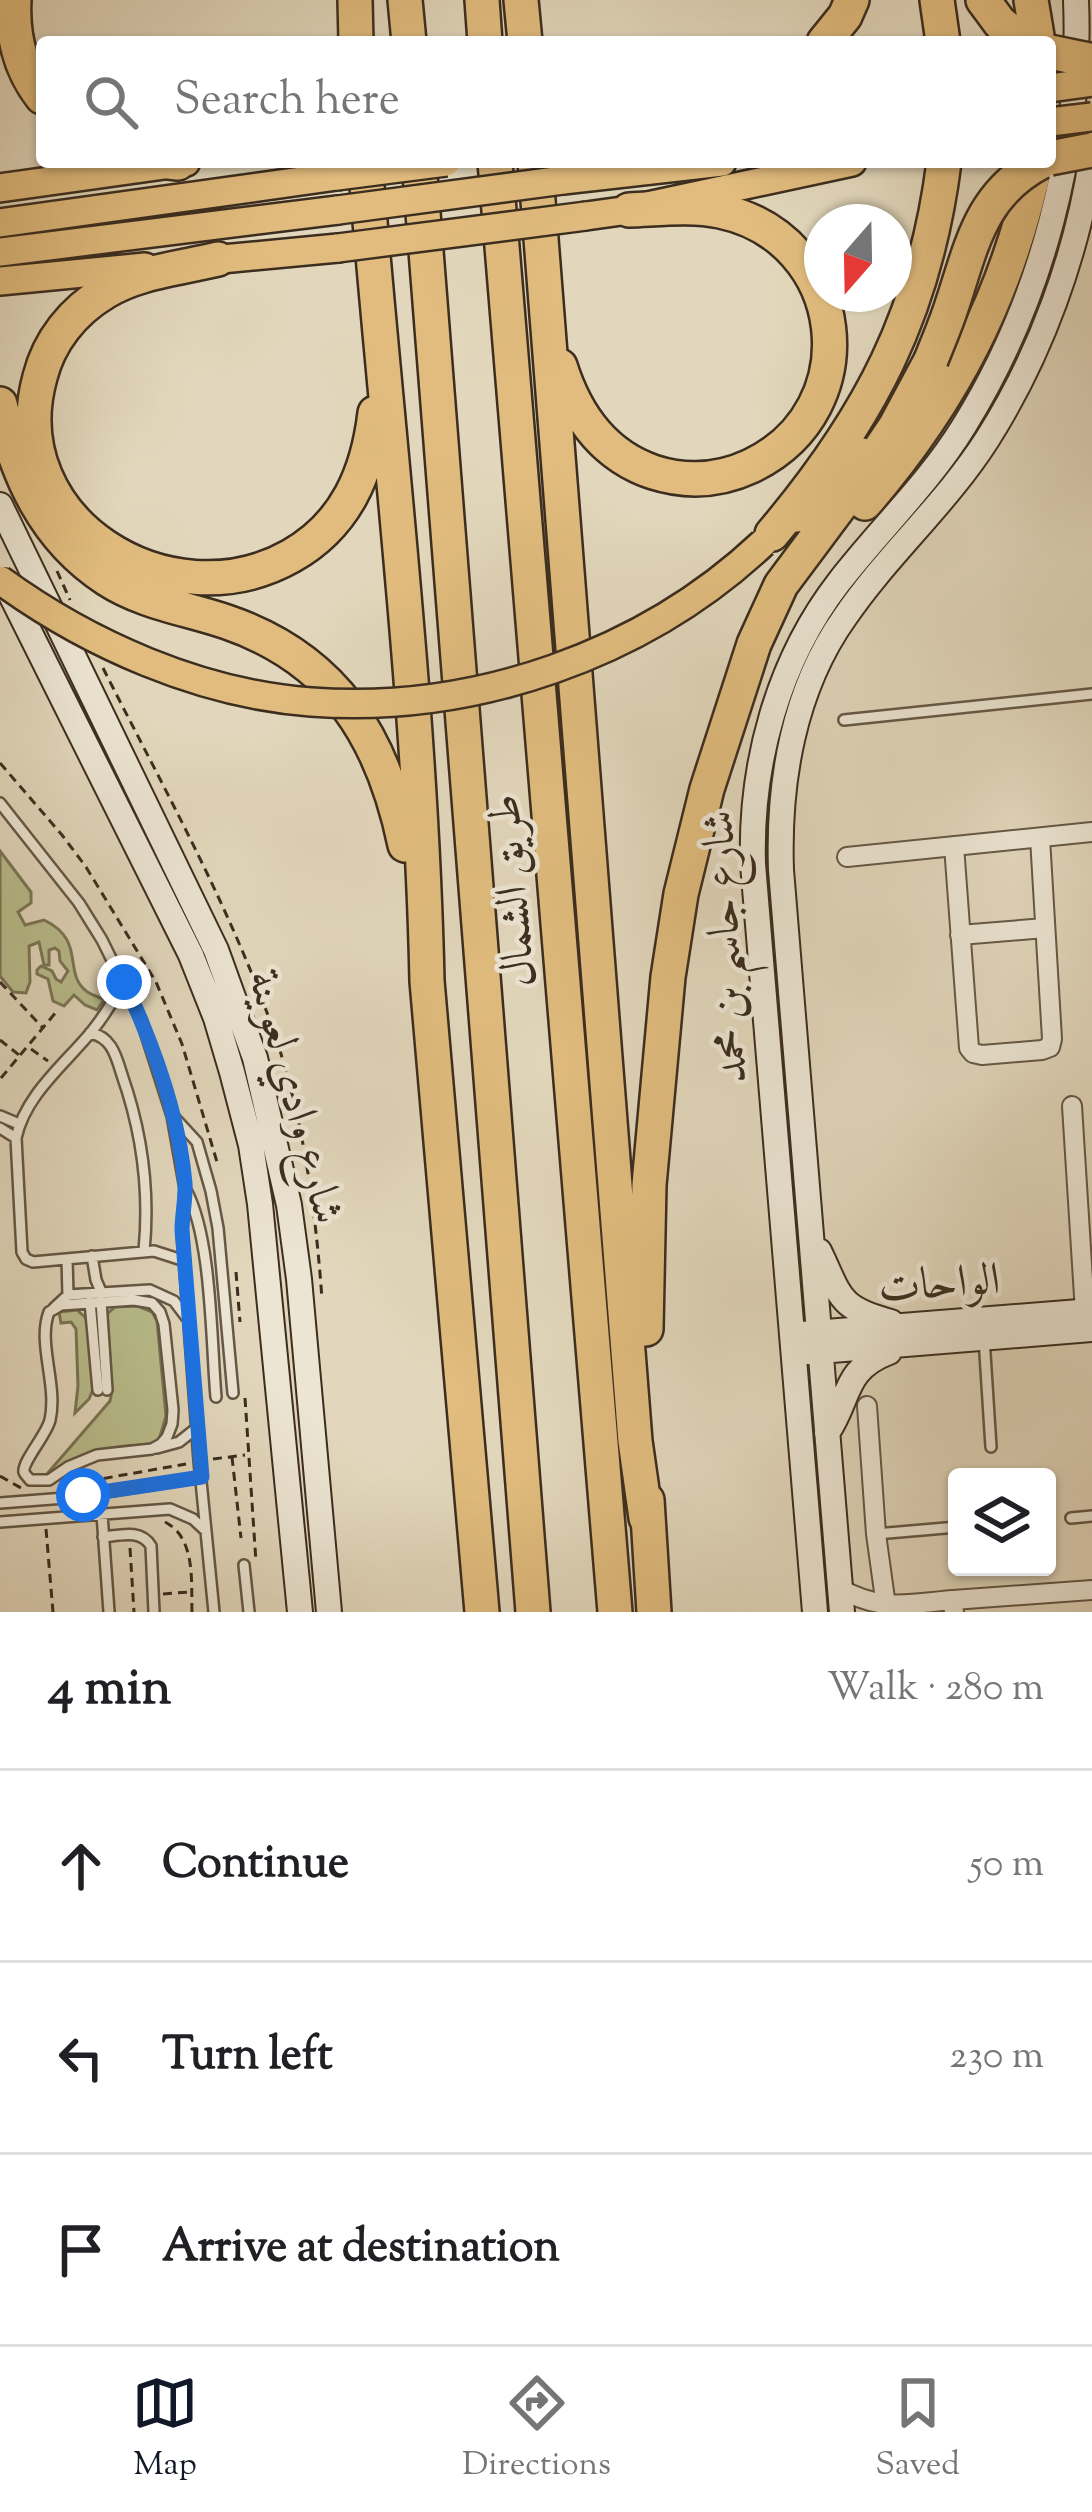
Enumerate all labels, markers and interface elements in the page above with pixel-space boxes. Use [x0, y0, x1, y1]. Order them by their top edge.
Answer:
search box [36, 36, 1056, 168]
icon: search [78, 69, 144, 135]
text: Search here [174, 70, 400, 135]
north arrow [804, 204, 912, 312]
street label: طريق الشمال [475, 791, 556, 990]
street label: شارع جاسم بن محمد [689, 808, 775, 1085]
route end [97, 955, 151, 1009]
street label: شارع وادي لعوينة [227, 963, 358, 1232]
street label: الواحات [876, 1250, 1003, 1323]
route start [56, 1468, 110, 1522]
map controls [948, 1468, 1056, 1576]
button: layers [948, 1468, 1056, 1576]
text: 4 min [48, 1654, 171, 1727]
text: Walk · 280 m [827, 1662, 1044, 1718]
icon: ahead [48, 1833, 114, 1899]
text: Continue [162, 1833, 349, 1898]
text: 50 m [969, 1838, 1044, 1894]
icon: left [48, 2025, 114, 2091]
text: Turn left [162, 2025, 333, 2090]
text: 230 m [949, 2030, 1044, 2086]
icon: arrive [48, 2217, 114, 2283]
text: Arrive at destination [162, 2217, 560, 2282]
tab: Map [132, 2370, 198, 2490]
tab: Directions [462, 2370, 611, 2490]
tab: Saved [875, 2370, 960, 2490]

